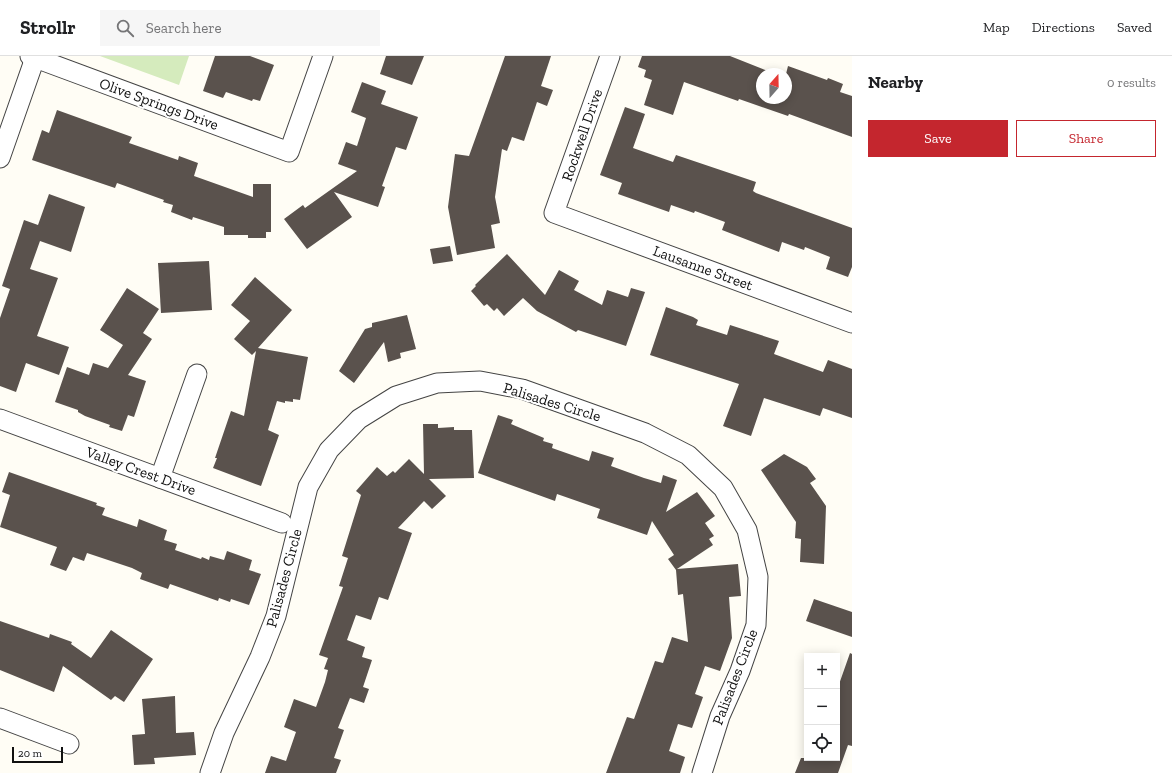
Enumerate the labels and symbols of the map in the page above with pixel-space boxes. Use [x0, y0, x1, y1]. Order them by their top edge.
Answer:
north arrow [756, 68, 792, 104]
street label: Olive Springs Drive [97, 74, 221, 134]
street label: Rockwell Drive [558, 86, 606, 184]
street label: Lausanne Street [651, 242, 756, 295]
street label: Palisades Circle [501, 379, 603, 425]
street label: Valley Crest Drive [83, 442, 198, 499]
street label: Palisades Circle [262, 527, 306, 629]
street label: Palisades Circle [708, 627, 762, 727]
scale bar [12, 745, 63, 764]

